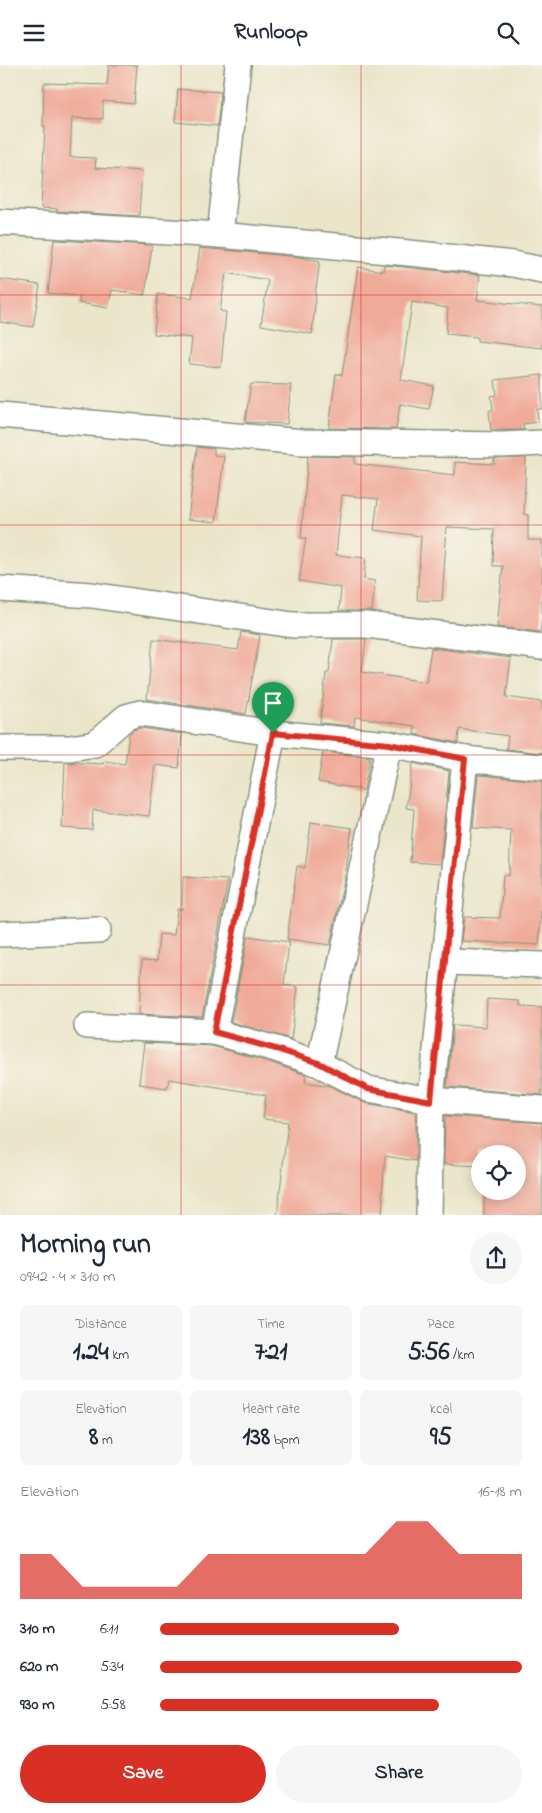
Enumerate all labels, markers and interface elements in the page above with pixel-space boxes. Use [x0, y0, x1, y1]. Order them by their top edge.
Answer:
text: Runloop [234, 17, 308, 49]
icon: menu [20, 19, 48, 47]
icon: search [494, 19, 522, 47]
pin [252, 682, 294, 733]
icon: arrive [259, 689, 287, 717]
map controls [471, 1145, 526, 1200]
button: locate [471, 1145, 526, 1200]
text: Morning run [20, 1225, 151, 1266]
button: share [470, 1232, 522, 1284]
text: 09:42 · 4 × 310 m [20, 1265, 115, 1289]
text: Distance [75, 1314, 127, 1335]
text: Time [257, 1314, 285, 1335]
text: Pace [427, 1314, 455, 1335]
text: 1.24 [73, 1335, 109, 1371]
text: 7:21 [255, 1335, 287, 1371]
text: 5:56 [408, 1335, 449, 1371]
text: km [109, 1345, 129, 1366]
text: /km [449, 1345, 474, 1366]
text: Elevation [75, 1399, 127, 1420]
text: Heart rate [242, 1399, 300, 1420]
text: kcal [430, 1399, 452, 1420]
text: 8 [89, 1420, 99, 1456]
text: 138 [242, 1420, 270, 1456]
text: 95 [430, 1420, 452, 1456]
text: m [99, 1430, 113, 1451]
text: bpm [270, 1430, 300, 1451]
text: Elevation [20, 1480, 79, 1504]
text: 16–18 m [478, 1480, 522, 1504]
text: 310 m [20, 1617, 55, 1641]
text: 6:11 [100, 1617, 119, 1641]
text: 620 m [20, 1655, 58, 1679]
text: 5:34 [100, 1655, 124, 1679]
text: 930 m [20, 1693, 55, 1717]
text: 5:58 [100, 1693, 126, 1717]
button: Save [20, 1745, 266, 1803]
button: Share [276, 1745, 522, 1803]

